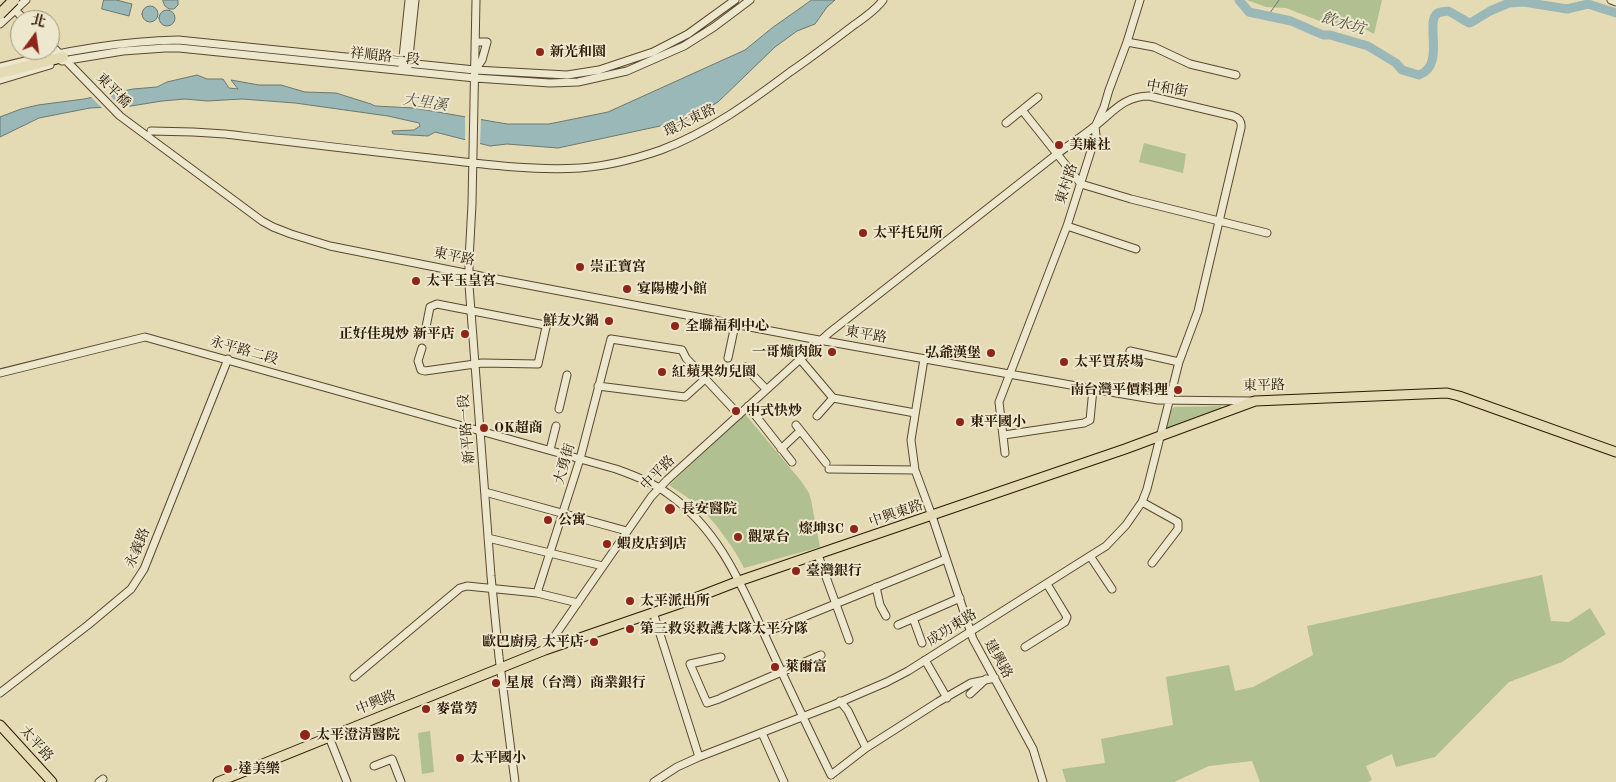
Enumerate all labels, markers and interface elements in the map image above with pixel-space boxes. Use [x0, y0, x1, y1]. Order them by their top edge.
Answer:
water label: 飲水坑 [1319, 9, 1367, 39]
north arrow [10, 10, 60, 60]
text: 北 [30, 13, 47, 30]
place label: 新光和園 [550, 44, 606, 60]
street label: 祥順路一段 [349, 45, 421, 69]
marker: 新光和園 [534, 46, 546, 58]
street label: 東平橋 [92, 70, 134, 112]
street label: 中和街 [1145, 77, 1189, 101]
water label: 大里溪 [401, 91, 449, 115]
street label: 環太東路 [661, 101, 719, 141]
place label: 美廉社 [1069, 137, 1111, 153]
marker: 美廉社 [1053, 139, 1065, 151]
street label: 東村路 [1053, 161, 1081, 207]
place label: 太平托兒所 [873, 225, 943, 241]
marker: 太平托兒所 [857, 227, 869, 239]
street label: 東平路 [432, 244, 476, 270]
place label: 崇正寶宮 [590, 259, 646, 275]
marker: 崇正寶宮 [574, 261, 586, 273]
place label: 太平玉皇宮 [426, 273, 496, 289]
marker: 太平玉皇宮 [410, 275, 422, 287]
place label: 宴陽樓小館 [637, 281, 707, 297]
marker: 宴陽樓小館 [621, 283, 633, 295]
place label: 鮮友火鍋 [543, 313, 599, 329]
marker: 鮮友火鍋 [603, 315, 615, 327]
place label: 全聯福利中心 [685, 318, 769, 334]
marker: 全聯福利中心 [669, 320, 681, 332]
street label: 東平路 [844, 323, 888, 347]
place label: 正好佳現炒 新平店 [339, 326, 455, 342]
marker: 正好佳現炒 新平店 [459, 328, 471, 340]
street label: 永平路二段 [208, 333, 280, 369]
place label: 一哥爌肉飯 [752, 344, 822, 360]
place label: 弘爺漢堡 [925, 345, 981, 361]
marker: 一哥爌肉飯 [826, 346, 838, 358]
marker: 弘爺漢堡 [985, 347, 997, 359]
place label: 太平買菸場 [1074, 354, 1144, 370]
marker: 太平買菸場 [1058, 356, 1070, 368]
place label: 紅蘋果幼兒園 [672, 364, 756, 380]
marker: 紅蘋果幼兒園 [656, 366, 668, 378]
street label: 東平路 [1243, 377, 1285, 395]
place label: 南台灣平價料理 [1070, 382, 1168, 398]
marker: 南台灣平價料理 [1172, 384, 1184, 396]
street label: 新平路一段 [456, 393, 478, 465]
place label: 中式快炒 [746, 403, 802, 419]
marker: 中式快炒 [730, 405, 742, 417]
place label: 東平國小 [970, 414, 1026, 430]
marker: 東平國小 [954, 416, 966, 428]
place label: OK超商 [494, 420, 543, 436]
marker: OK超商 [478, 422, 490, 434]
street label: 大勇街 [551, 441, 579, 487]
street label: 中平路 [637, 452, 679, 494]
street label: 中興東路 [867, 497, 925, 531]
place label: 長安醫院 [681, 501, 737, 517]
marker: 長安醫院 [663, 502, 677, 516]
place label: 公寓 [558, 512, 586, 528]
marker: 公寓 [542, 514, 554, 526]
place label: 燦坤3C [799, 521, 844, 537]
marker: 燦坤3C [848, 523, 860, 535]
street label: 永義路 [122, 525, 154, 571]
place label: 觀眾台 [748, 529, 790, 545]
marker: 觀眾台 [732, 531, 744, 543]
place label: 蝦皮店到店 [617, 536, 687, 552]
marker: 蝦皮店到店 [601, 538, 613, 550]
place label: 臺灣銀行 [806, 563, 862, 579]
marker: 臺灣銀行 [790, 565, 802, 577]
place label: 太平派出所 [640, 593, 710, 609]
marker: 太平派出所 [624, 595, 636, 607]
street label: 成功東路 [924, 606, 980, 650]
place label: 第三救災救護大隊太平分隊 [640, 621, 808, 637]
marker: 第三救災救護大隊太平分隊 [624, 623, 636, 635]
place label: 歐巴廚房 太平店 [482, 634, 584, 650]
marker: 歐巴廚房 太平店 [588, 636, 600, 648]
street label: 建興路 [980, 637, 1016, 681]
place label: 萊爾富 [785, 659, 827, 675]
marker: 萊爾富 [769, 661, 781, 673]
place label: 星展（台灣）商業銀行 [506, 675, 646, 691]
marker: 星展（台灣）商業銀行 [490, 677, 502, 689]
street label: 中興路 [353, 687, 399, 719]
place label: 麥當勞 [436, 701, 478, 717]
marker: 麥當勞 [420, 703, 432, 715]
street label: 太平路 [16, 723, 56, 765]
place label: 太平澄清醫院 [316, 727, 400, 743]
marker: 太平澄清醫院 [298, 728, 312, 742]
place label: 太平國小 [470, 750, 526, 766]
marker: 太平國小 [454, 752, 466, 764]
place label: 達美樂 [238, 761, 280, 777]
marker: 達美樂 [222, 763, 234, 775]

